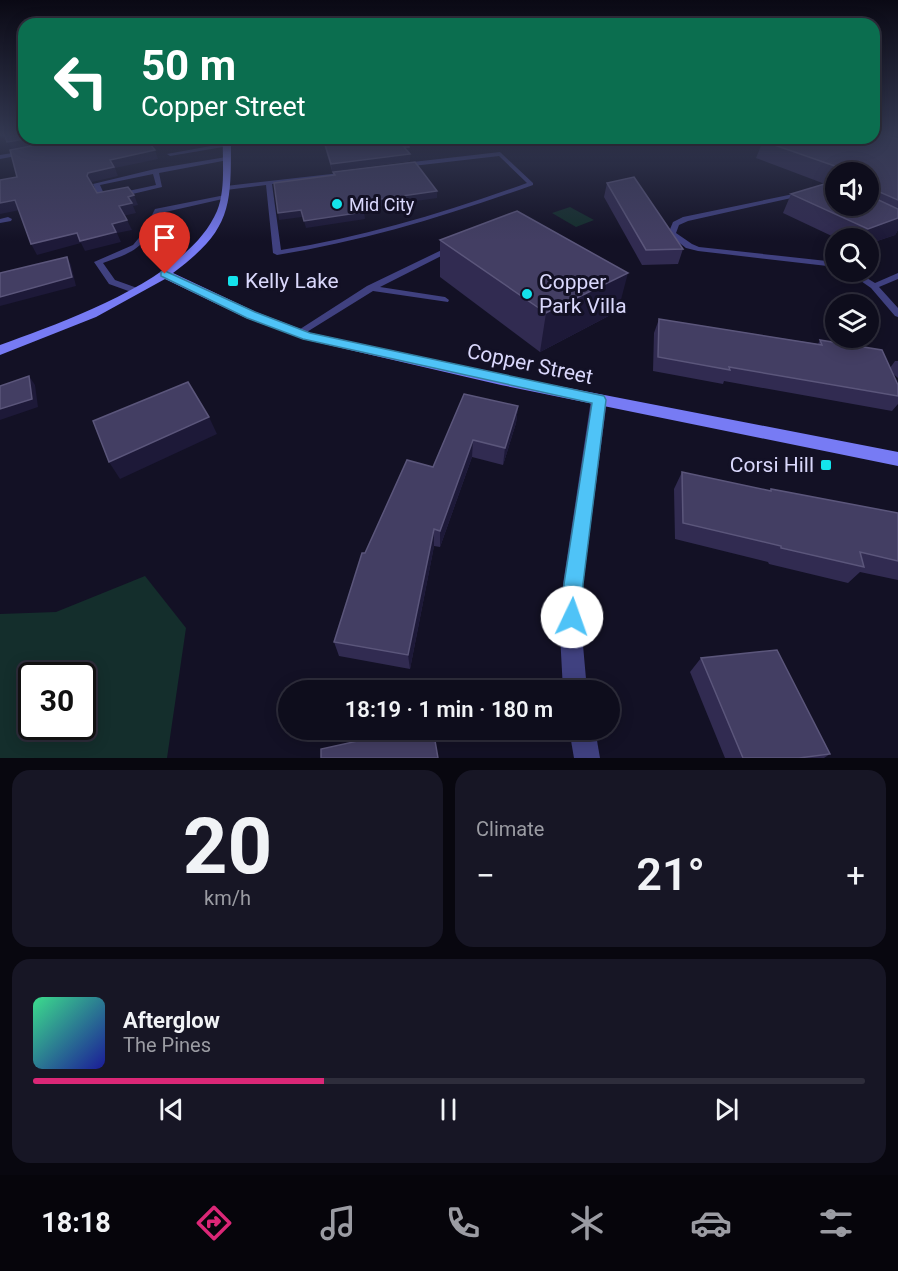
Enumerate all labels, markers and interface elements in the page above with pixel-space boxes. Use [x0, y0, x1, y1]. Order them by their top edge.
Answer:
text: 50 m [141, 41, 236, 90]
icon: left [42, 42, 120, 120]
text: Copper Street [141, 91, 306, 123]
map controls [825, 162, 879, 348]
button: sound [825, 162, 879, 216]
place label: Mid City [349, 194, 415, 215]
marker: Mid City [330, 197, 344, 211]
pin [139, 212, 190, 274]
icon: arrive [148, 221, 181, 254]
button: search [825, 228, 879, 282]
place label: Kelly Lake [245, 269, 339, 293]
place label: Copper Park Villa [539, 270, 627, 318]
marker: Kelly Lake [226, 274, 240, 288]
marker: Copper Park Villa [520, 287, 534, 301]
button: layers [825, 294, 879, 348]
street label: Copper Street [465, 339, 595, 389]
place label: Corsi Hill [730, 453, 814, 477]
marker: Corsi Hill [819, 458, 833, 472]
position arrow [540, 585, 604, 649]
speed limit sign: 30 [18, 662, 96, 740]
text: 18:19 · 1 min · 180 m [345, 697, 553, 722]
text: 20 [183, 801, 272, 892]
text: Climate [476, 817, 544, 841]
text: 21° [636, 848, 705, 901]
text: − [476, 856, 495, 895]
text: + [846, 856, 865, 895]
text: km/h [204, 886, 251, 910]
text: Afterglow [123, 1008, 220, 1033]
text: The Pines [123, 1033, 211, 1057]
icon: previous [155, 1093, 188, 1126]
icon: pause [432, 1093, 465, 1126]
icon: next [710, 1093, 743, 1126]
icon: directions [193, 1202, 235, 1244]
icon: music [317, 1202, 359, 1244]
icon: phone [442, 1202, 484, 1244]
icon: climate [566, 1202, 608, 1244]
icon: car [690, 1202, 732, 1244]
icon: filters [815, 1202, 857, 1244]
text: 18:18 [41, 1207, 111, 1239]

